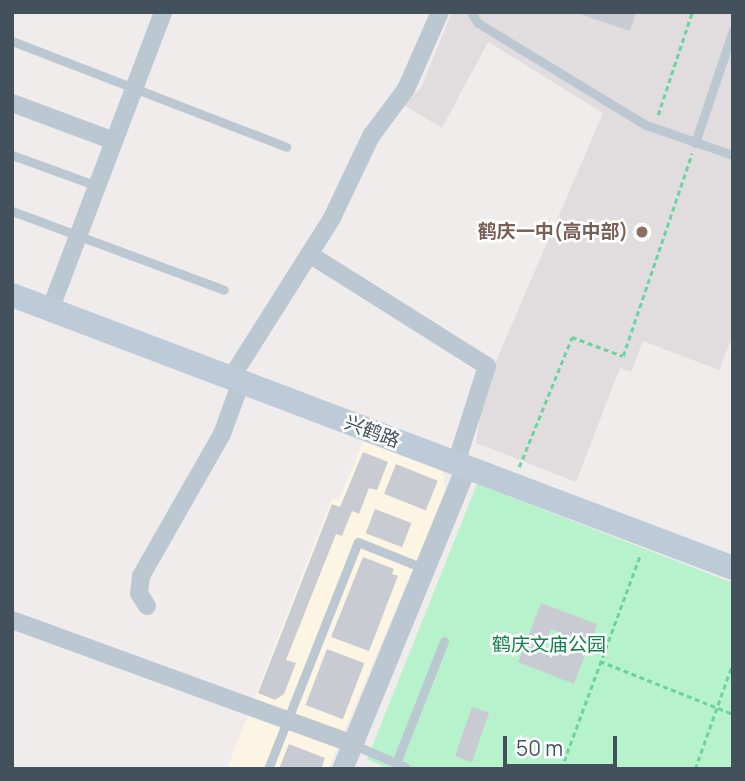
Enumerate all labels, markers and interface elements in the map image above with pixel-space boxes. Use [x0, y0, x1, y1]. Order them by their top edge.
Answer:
place label: 鹤庆一中(高中部) [478, 221, 628, 243]
marker: 鹤庆一中(高中部) [634, 224, 650, 240]
street label: 兴鹤路 [341, 411, 403, 453]
park label: 鹤庆文庙公园 [492, 634, 606, 656]
scale bar [507, 722, 621, 766]
text: 50 m [516, 734, 563, 762]

